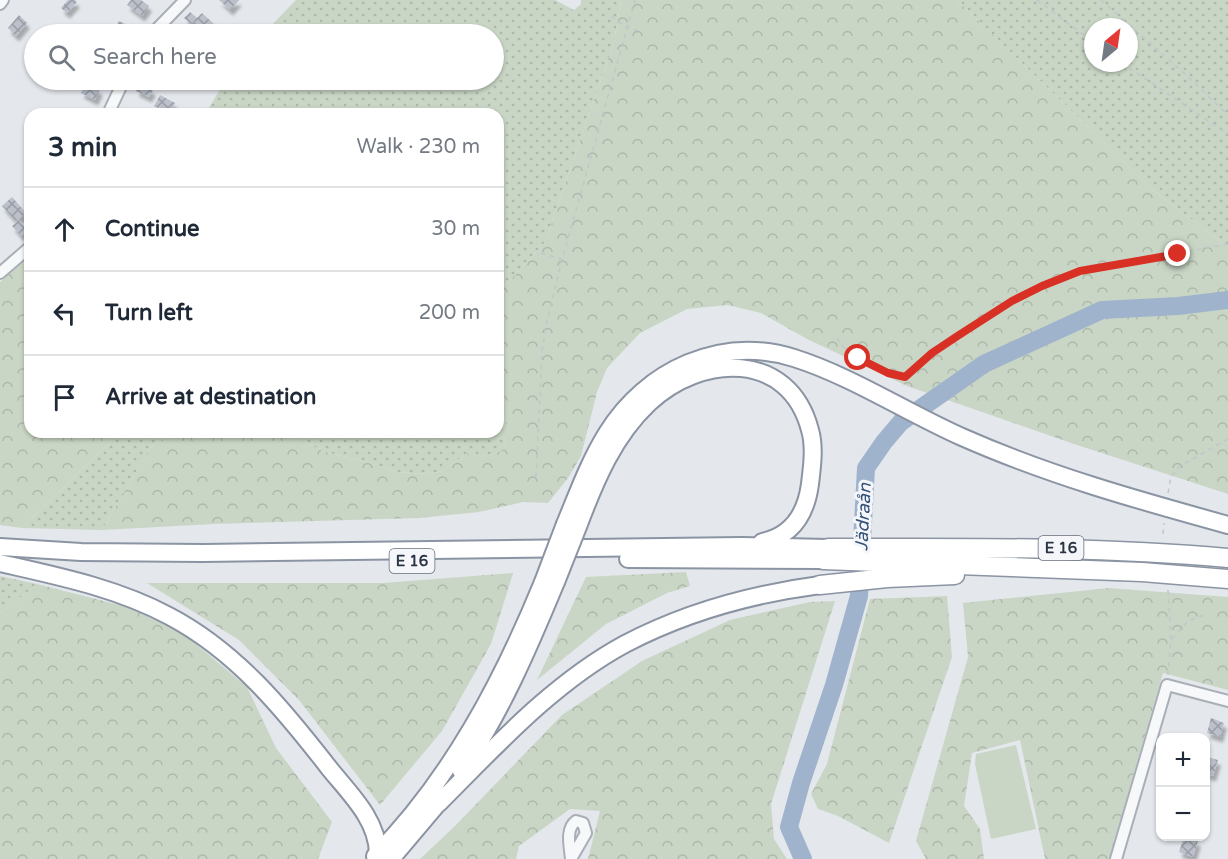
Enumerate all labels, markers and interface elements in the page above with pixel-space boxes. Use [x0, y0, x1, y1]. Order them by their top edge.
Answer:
north arrow [1084, 18, 1138, 72]
search box [24, 24, 504, 90]
icon: search [45, 41, 78, 74]
text: Search here [93, 44, 217, 70]
text: 3 min [48, 132, 117, 163]
text: Walk · 230 m [357, 135, 480, 159]
icon: ahead [48, 213, 81, 246]
text: Continue [105, 216, 200, 242]
text: 30 m [431, 217, 480, 241]
route end [1164, 240, 1190, 266]
icon: left [48, 297, 81, 330]
text: Turn left [105, 300, 193, 326]
text: 200 m [419, 301, 480, 325]
route start [844, 344, 870, 370]
icon: arrive [48, 381, 81, 414]
text: Arrive at destination [105, 384, 316, 410]
water label: Jädraån [850, 481, 876, 552]
road number: E 16 [1038, 536, 1084, 560]
road number: E 16 [390, 549, 434, 573]
map controls [1156, 733, 1210, 841]
button: + [1156, 733, 1210, 787]
button: − [1156, 787, 1210, 841]

